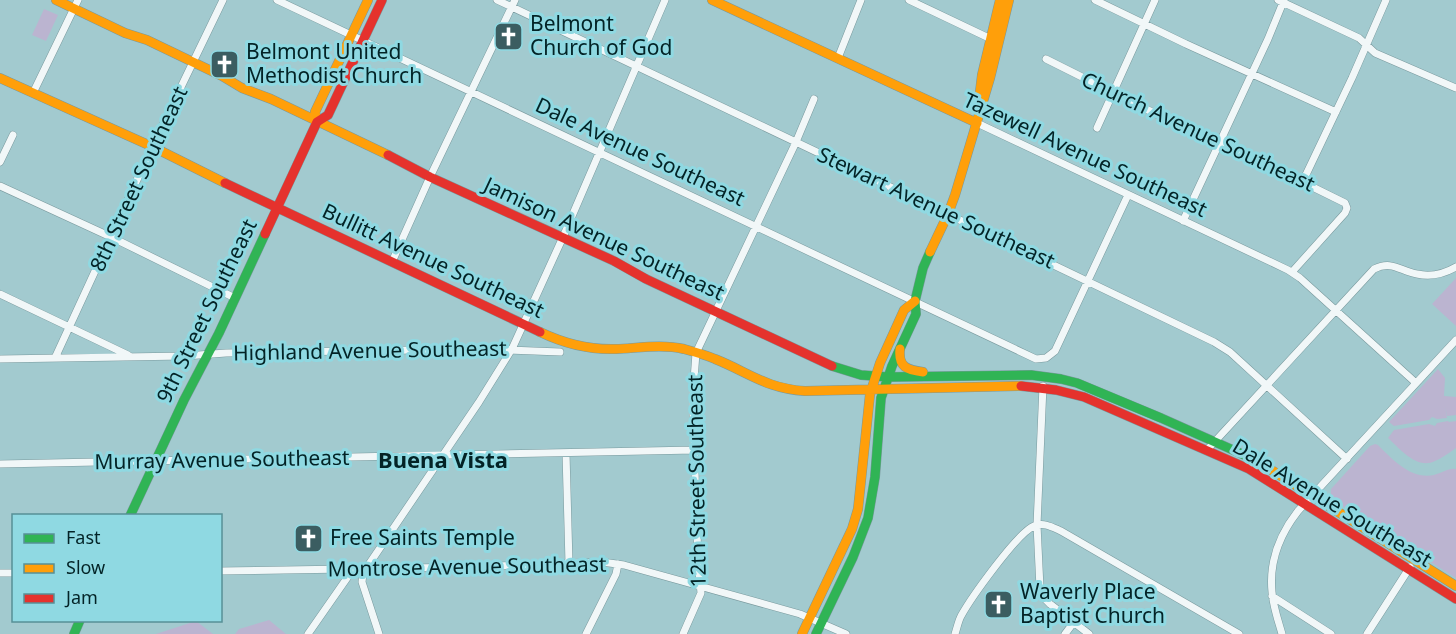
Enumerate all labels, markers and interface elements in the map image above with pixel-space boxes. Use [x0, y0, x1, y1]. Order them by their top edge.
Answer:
place label: Belmont Church of God [530, 9, 672, 61]
church icon: Belmont Church of God [493, 20, 525, 52]
place label: Belmont United Methodist Church [246, 37, 422, 89]
church icon: Belmont United Methodist Church [209, 48, 241, 80]
street label: Church Avenue Southeast [1077, 65, 1320, 198]
street label: 8th Street Southeast [83, 81, 193, 276]
street label: Tazewell Avenue Southeast [959, 85, 1212, 223]
street label: Dale Avenue Southeast [531, 90, 750, 212]
street label: Stewart Avenue Southeast [813, 140, 1060, 275]
street label: Jamison Avenue Southeast [478, 169, 729, 306]
street label: Bullitt Avenue Southeast [318, 196, 549, 324]
street label: 9th Street Southeast [149, 214, 263, 407]
street label: Highland Avenue Southeast [233, 334, 507, 366]
street label: 12th Street Southeast [680, 374, 712, 588]
street label: Dale Avenue Southeast [1228, 431, 1438, 573]
street label: Murray Avenue Southeast [94, 443, 350, 475]
district label: Buena Vista [378, 444, 508, 474]
legend [12, 514, 222, 622]
church icon: Free Saints Temple [293, 522, 325, 554]
place label: Free Saints Temple [330, 523, 515, 551]
text: Fast [66, 525, 101, 549]
street label: Montrose Avenue Southeast [327, 550, 607, 582]
text: Slow [66, 555, 105, 579]
place label: Waverly Place Baptist Church [1020, 577, 1165, 629]
text: Jam [64, 585, 98, 609]
church icon: Waverly Place Baptist Church [983, 588, 1015, 620]

